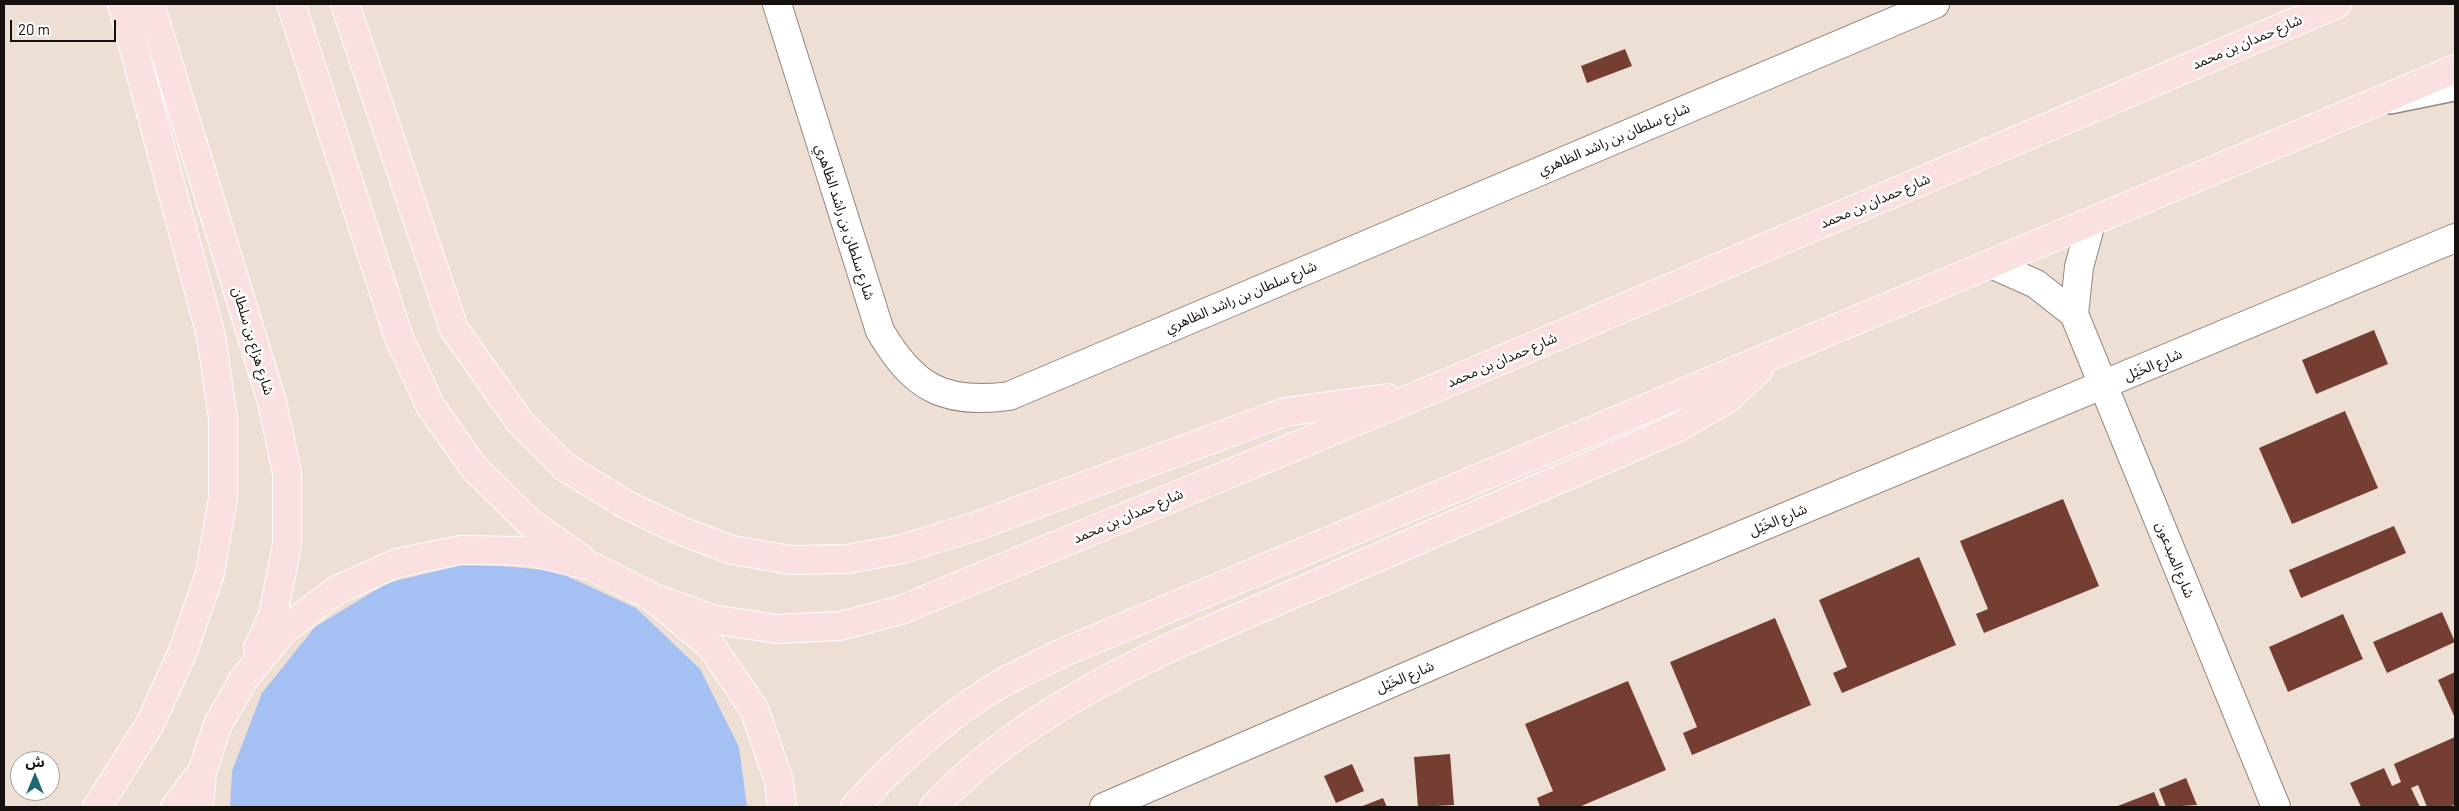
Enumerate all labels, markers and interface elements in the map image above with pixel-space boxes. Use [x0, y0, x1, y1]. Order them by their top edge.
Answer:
scale bar [12, 10, 119, 42]
street label: شارع حمدان بن محمد [2189, 11, 2305, 73]
text: 20 m [18, 20, 50, 38]
street label: شارع سلطان بن راشد الظاهري [1536, 99, 1692, 179]
street label: شارع سلطان بن راشد الظاهري [812, 142, 878, 302]
street label: شارع حمدان بن محمد [1817, 170, 1933, 232]
street label: شارع سلطان بن راشد الظاهري [1163, 257, 1319, 337]
street label: شارع هزاع بن سلطان [229, 285, 277, 397]
street label: شارع حمدان بن محمد [1444, 329, 1560, 391]
street label: شارع الخَيْل [2121, 345, 2185, 385]
street label: شارع حمدان بن محمد [1070, 485, 1186, 547]
street label: شارع الخَيْل [1746, 500, 1810, 540]
street label: شارع المبدعون [2152, 519, 2198, 601]
street label: شارع الخَيْل [1373, 657, 1437, 697]
north arrow [10, 751, 60, 801]
text: ش [25, 753, 45, 770]

